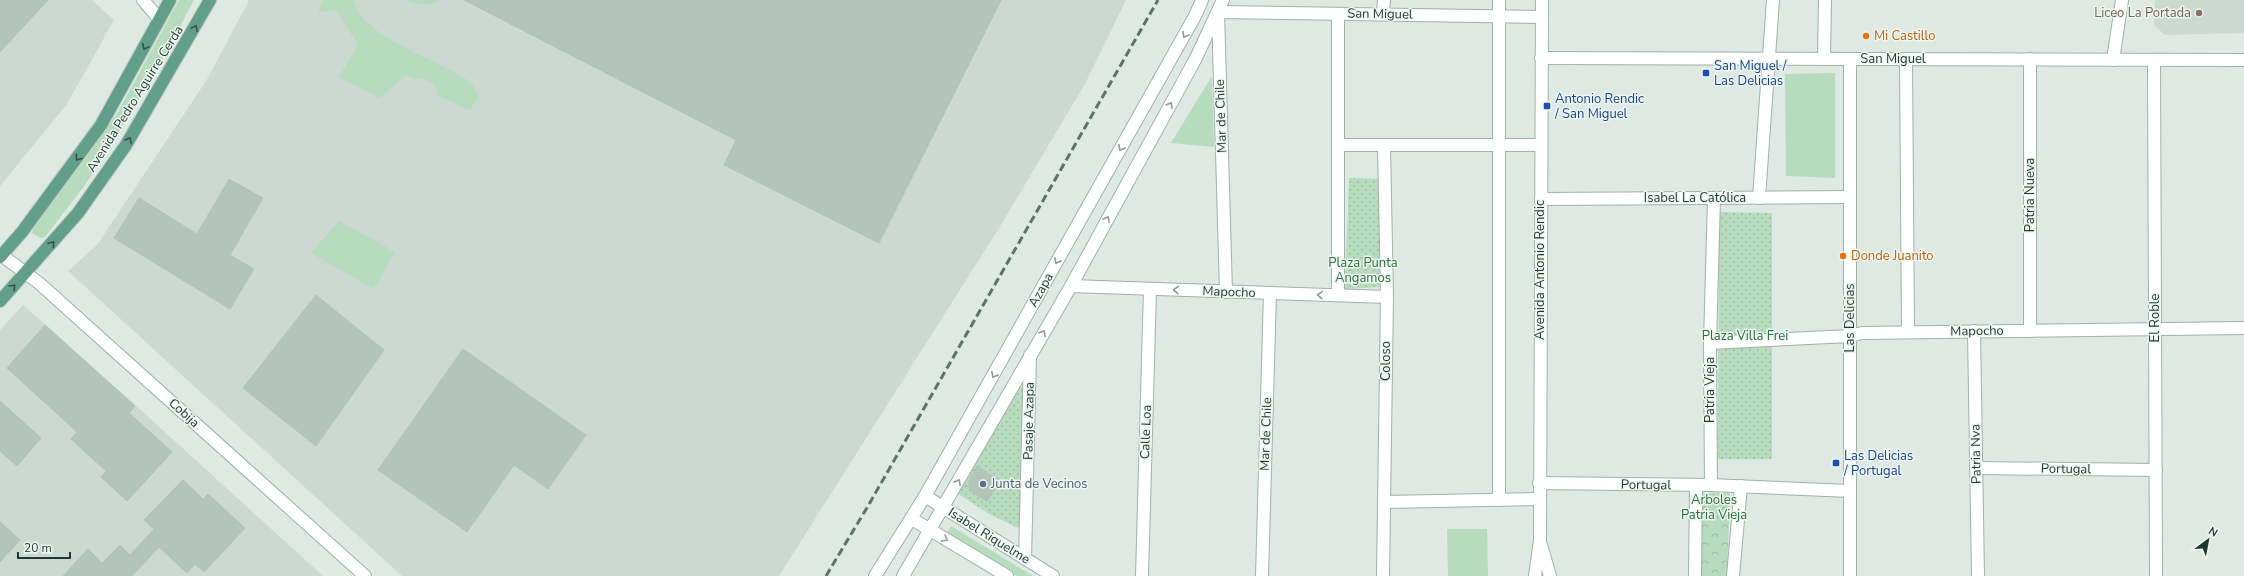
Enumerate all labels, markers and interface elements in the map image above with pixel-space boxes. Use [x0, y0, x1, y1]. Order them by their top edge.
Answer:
street label: San Miguel [1347, 4, 1413, 24]
place label: Liceo La Portada [2094, 4, 2191, 22]
marker: Liceo La Portada [2194, 8, 2204, 18]
street label: Avenida Pedro Aguirre Cerda [82, 22, 188, 176]
one-way arrow [191, 25, 198, 32]
place label: Mi Castillo [1874, 27, 1936, 45]
one-way arrow [1182, 31, 1189, 38]
marker: Mi Castillo [1861, 31, 1871, 41]
one-way arrow [142, 42, 149, 50]
street label: San Miguel [1860, 50, 1926, 68]
place label: San Miguel / Las Delicias [1714, 57, 1787, 90]
marker: San Miguel / Las Delicias [1701, 68, 1711, 78]
street label: Mar de Chile [1211, 79, 1231, 153]
place label: Antonio Rendic / San Miguel [1554, 90, 1644, 123]
marker: Antonio Rendic / San Miguel [1542, 101, 1552, 111]
one-way arrow [1165, 102, 1172, 110]
one-way arrow [125, 137, 132, 144]
one-way arrow [1119, 144, 1126, 151]
one-way arrow [76, 153, 83, 160]
street label: Patria Nueva [2021, 158, 2039, 232]
street label: Isabel La Católica [1644, 189, 1746, 207]
street label: Avenida Antonio Rendic [1531, 200, 1549, 340]
one-way arrow [1103, 216, 1110, 224]
one-way arrow [48, 241, 55, 249]
place label: Donde Juanito [1851, 247, 1934, 265]
marker: Donde Juanito [1838, 251, 1848, 261]
park label: Plaza Punta Angamos [1328, 254, 1398, 287]
one-way arrow [1055, 257, 1062, 264]
street label: Azapa [1024, 270, 1058, 310]
street label: Mapocho [1202, 282, 1256, 302]
street label: Las Delicias [1841, 283, 1859, 353]
one-way arrow [8, 284, 16, 292]
one-way arrow [1173, 285, 1179, 294]
one-way arrow [1317, 290, 1323, 299]
street label: El Roble [2146, 294, 2164, 342]
street label: Mapocho [1950, 322, 2004, 340]
park label: Plaza Villa Frei [1702, 327, 1788, 345]
one-way arrow [1039, 330, 1046, 337]
street label: Coloso [1377, 341, 1395, 381]
street label: Patria Vieja [1701, 357, 1719, 423]
one-way arrow [991, 371, 998, 378]
street label: Pasaje Azapa [1019, 382, 1039, 460]
street label: Cobija [165, 394, 203, 432]
street label: Mar de Chile [1256, 397, 1276, 471]
street label: Calle Loa [1136, 404, 1156, 460]
street label: Patria Nva [1966, 424, 1986, 484]
place label: Las Delicias / Portugal [1843, 447, 1913, 480]
marker: Las Delicias / Portugal [1831, 458, 1841, 468]
street label: Portugal [2041, 460, 2091, 478]
place label: Junta de Vecinos [990, 475, 1088, 493]
street label: Portugal [1621, 476, 1671, 494]
one-way arrow [954, 479, 961, 486]
marker: Junta de Vecinos [978, 479, 988, 489]
park label: Arboles Patria Vieja [1681, 491, 1747, 524]
street label: Isabel Riquelme [945, 504, 1034, 568]
north arrow [2188, 520, 2228, 560]
text: N [2206, 523, 2221, 540]
scale bar [18, 534, 70, 560]
one-way arrow [941, 534, 948, 541]
text: 20 m [24, 540, 52, 556]

